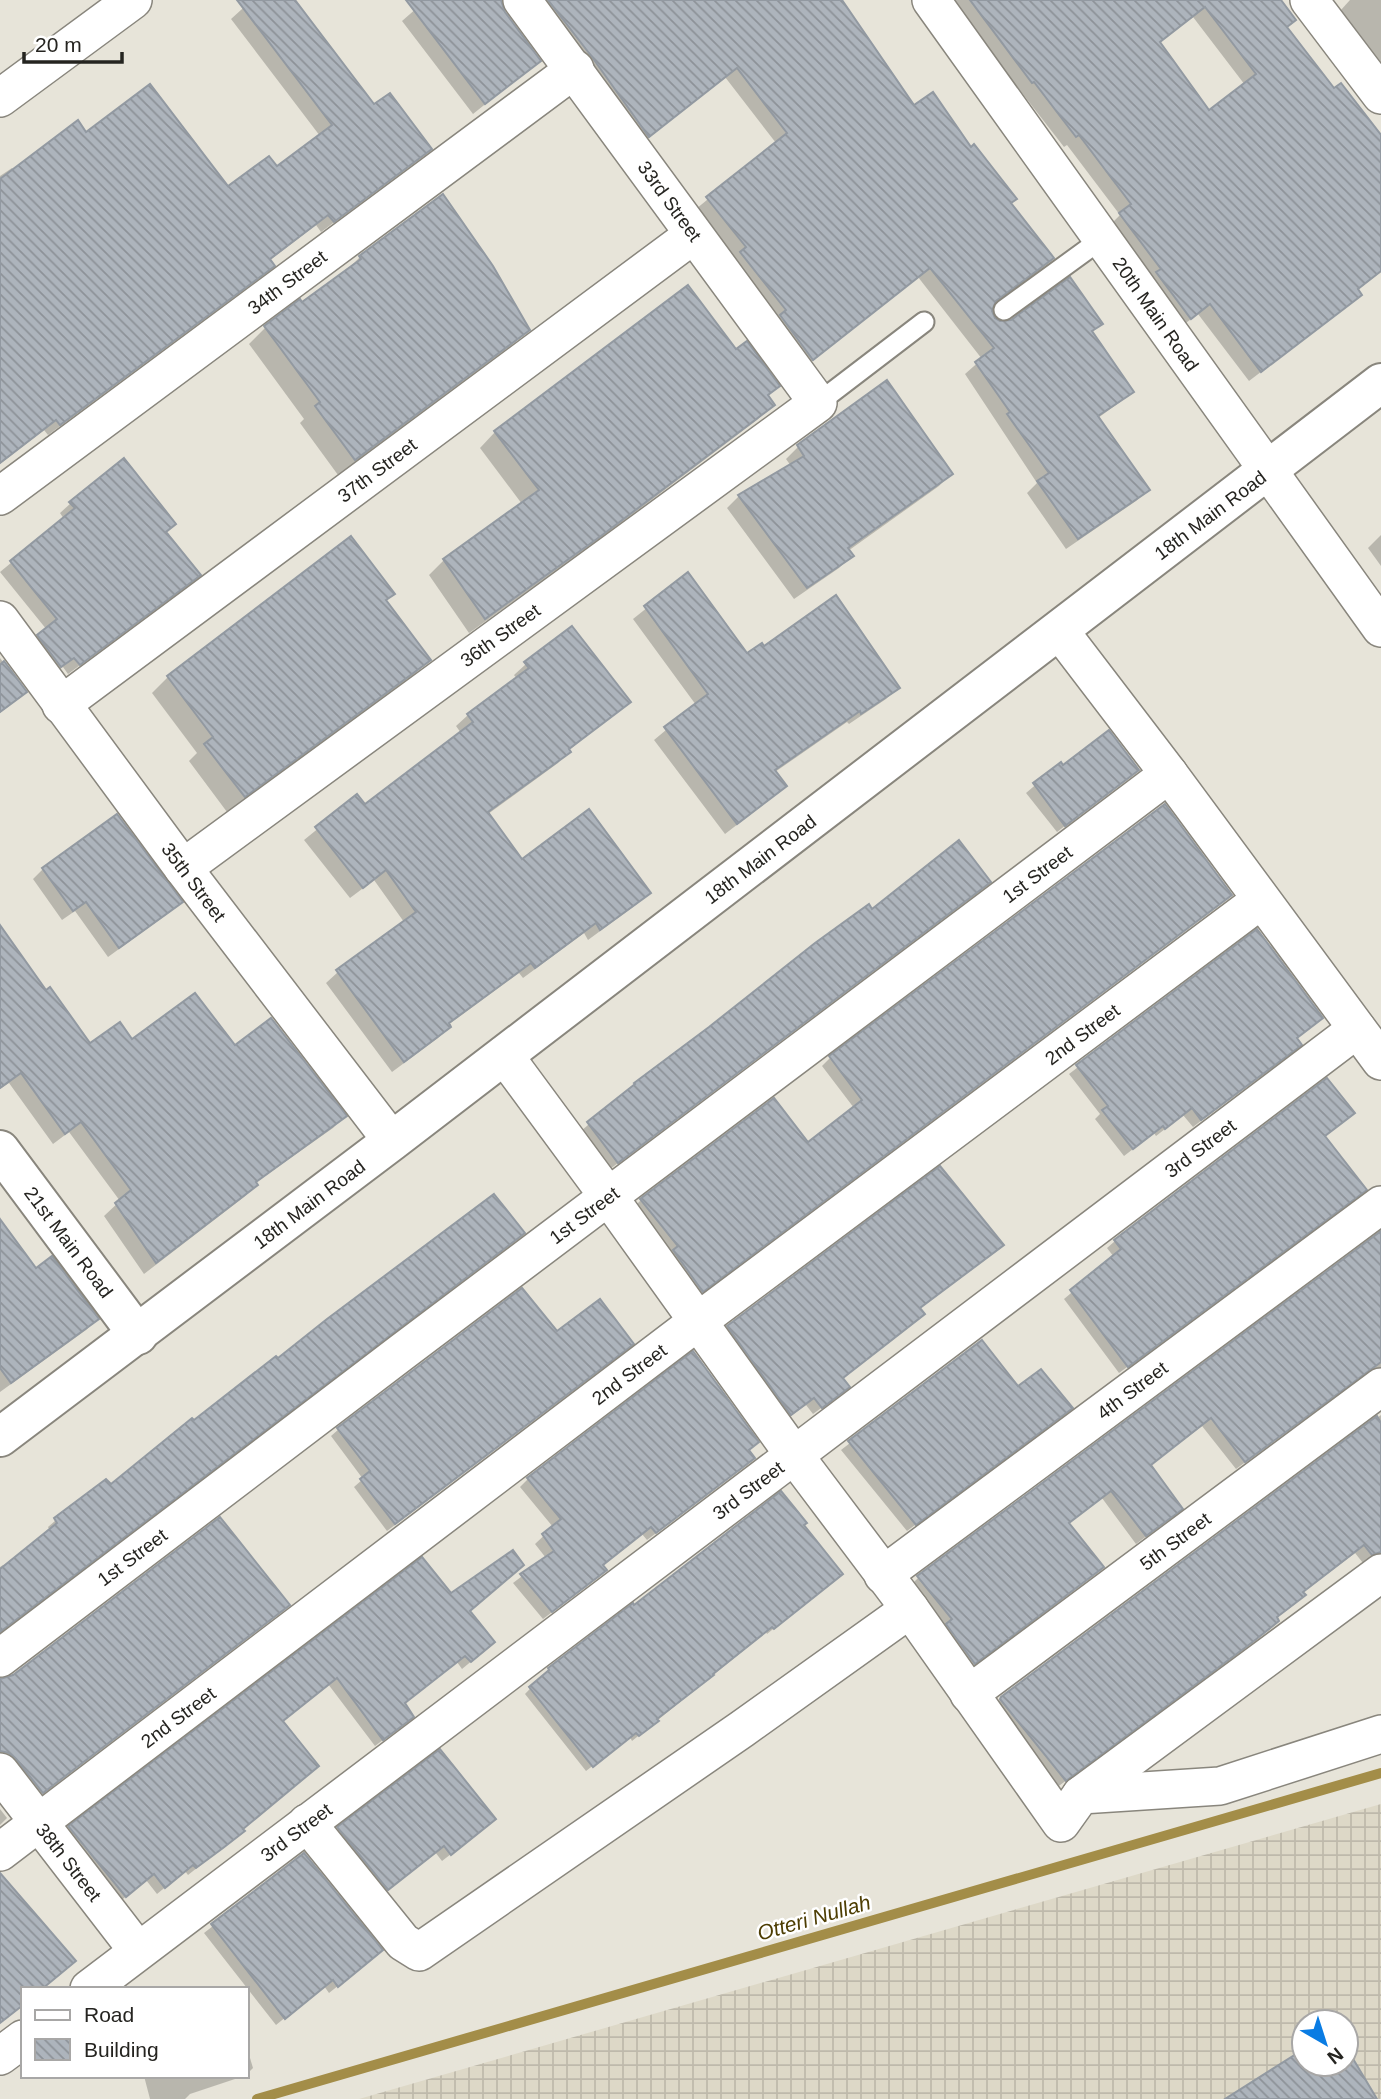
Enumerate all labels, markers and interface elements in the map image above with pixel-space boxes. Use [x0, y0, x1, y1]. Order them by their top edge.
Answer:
scale bar [24, 21, 122, 65]
text: 20 m [35, 33, 82, 56]
street label: 33rd Street [633, 157, 706, 246]
street label: 34th Street [244, 246, 331, 319]
street label: 20th Main Road [1109, 253, 1203, 375]
street label: 37th Street [334, 434, 421, 507]
street label: 18th Main Road [1150, 467, 1270, 564]
street label: 36th Street [457, 599, 545, 671]
street label: 18th Main Road [700, 811, 820, 908]
street label: 35th Street [157, 839, 230, 926]
street label: 1st Street [999, 841, 1077, 907]
street label: 2nd Street [1041, 999, 1124, 1069]
street label: 3rd Street [1161, 1114, 1241, 1182]
street label: 18th Main Road [249, 1156, 369, 1253]
street label: 1st Street [546, 1182, 624, 1248]
street label: 21st Main Road [20, 1183, 117, 1302]
street label: 2nd Street [588, 1339, 671, 1409]
street label: 4th Street [1093, 1357, 1172, 1424]
street label: 3rd Street [709, 1456, 789, 1524]
street label: 5th Street [1136, 1508, 1215, 1575]
street label: 1st Street [94, 1524, 172, 1590]
street label: 2nd Street [137, 1682, 220, 1752]
street label: 3rd Street [257, 1798, 337, 1866]
street label: 38th Street [32, 1819, 106, 1906]
water label: Otteri Nullah [755, 1890, 873, 1945]
legend [21, 1987, 248, 2078]
text: Road [84, 2003, 134, 2026]
north arrow [1290, 2008, 1360, 2078]
text: Building [84, 2038, 159, 2061]
text: N [1323, 2043, 1347, 2068]

